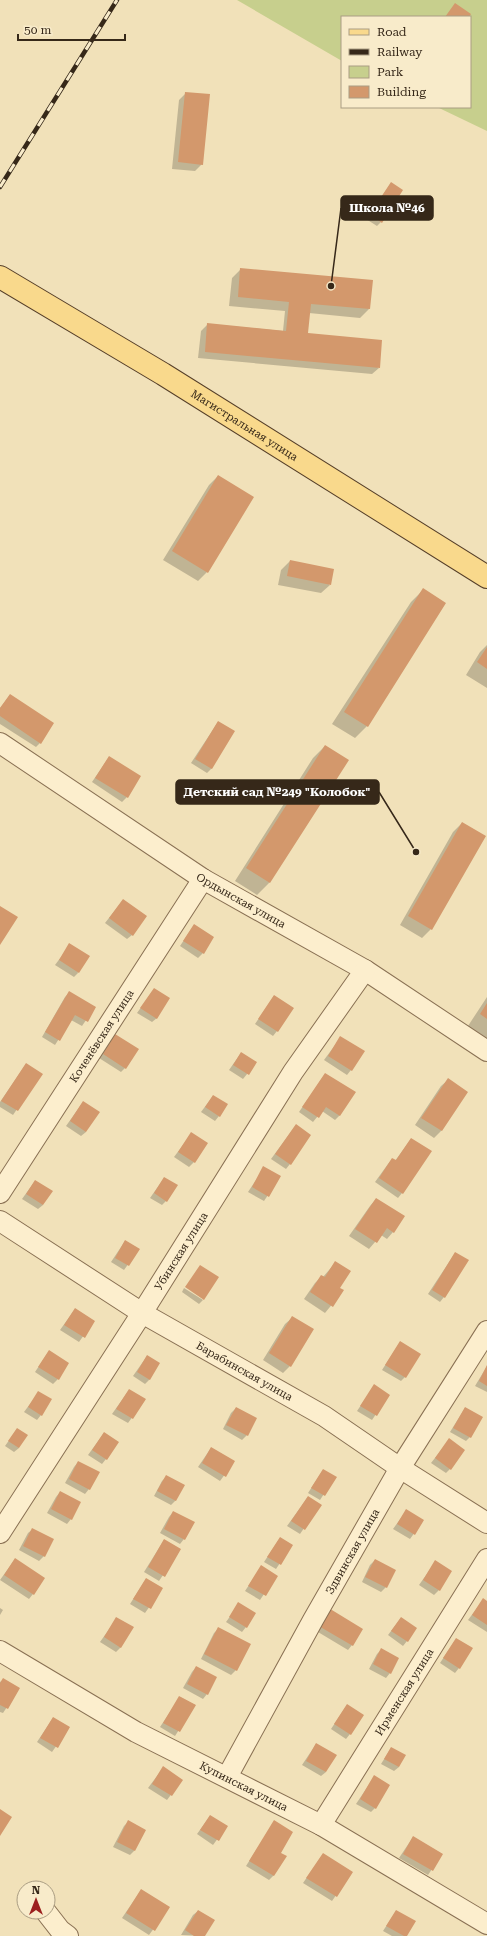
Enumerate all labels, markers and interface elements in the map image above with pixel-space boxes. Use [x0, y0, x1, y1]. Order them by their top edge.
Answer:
scale bar [18, 16, 125, 42]
legend [341, 16, 471, 108]
text: 50 m [24, 23, 51, 37]
text: Road [377, 25, 407, 39]
text: Railway [377, 45, 423, 59]
text: Park [377, 65, 404, 79]
text: Building [377, 85, 426, 99]
callout: Школа №46 [341, 196, 433, 220]
text: Школа №46 [349, 201, 425, 215]
street label: Магистральная улица [189, 387, 300, 463]
callout: Детский сад №249 "Колобок" [176, 780, 379, 804]
text: Детский сад №249 "Колобок" [184, 785, 370, 799]
street label: Ордынская улица [194, 870, 288, 931]
street label: Коченёвская улица [67, 987, 136, 1085]
street label: Убинская улица [152, 1210, 210, 1292]
street label: Барабинская улица [194, 1339, 295, 1403]
street label: Здвинская улица [323, 1506, 382, 1597]
street label: Ирменская улица [372, 1646, 436, 1738]
street label: Купинская улица [198, 1759, 290, 1814]
north arrow [16, 1880, 56, 1920]
text: N [32, 1884, 41, 1897]

